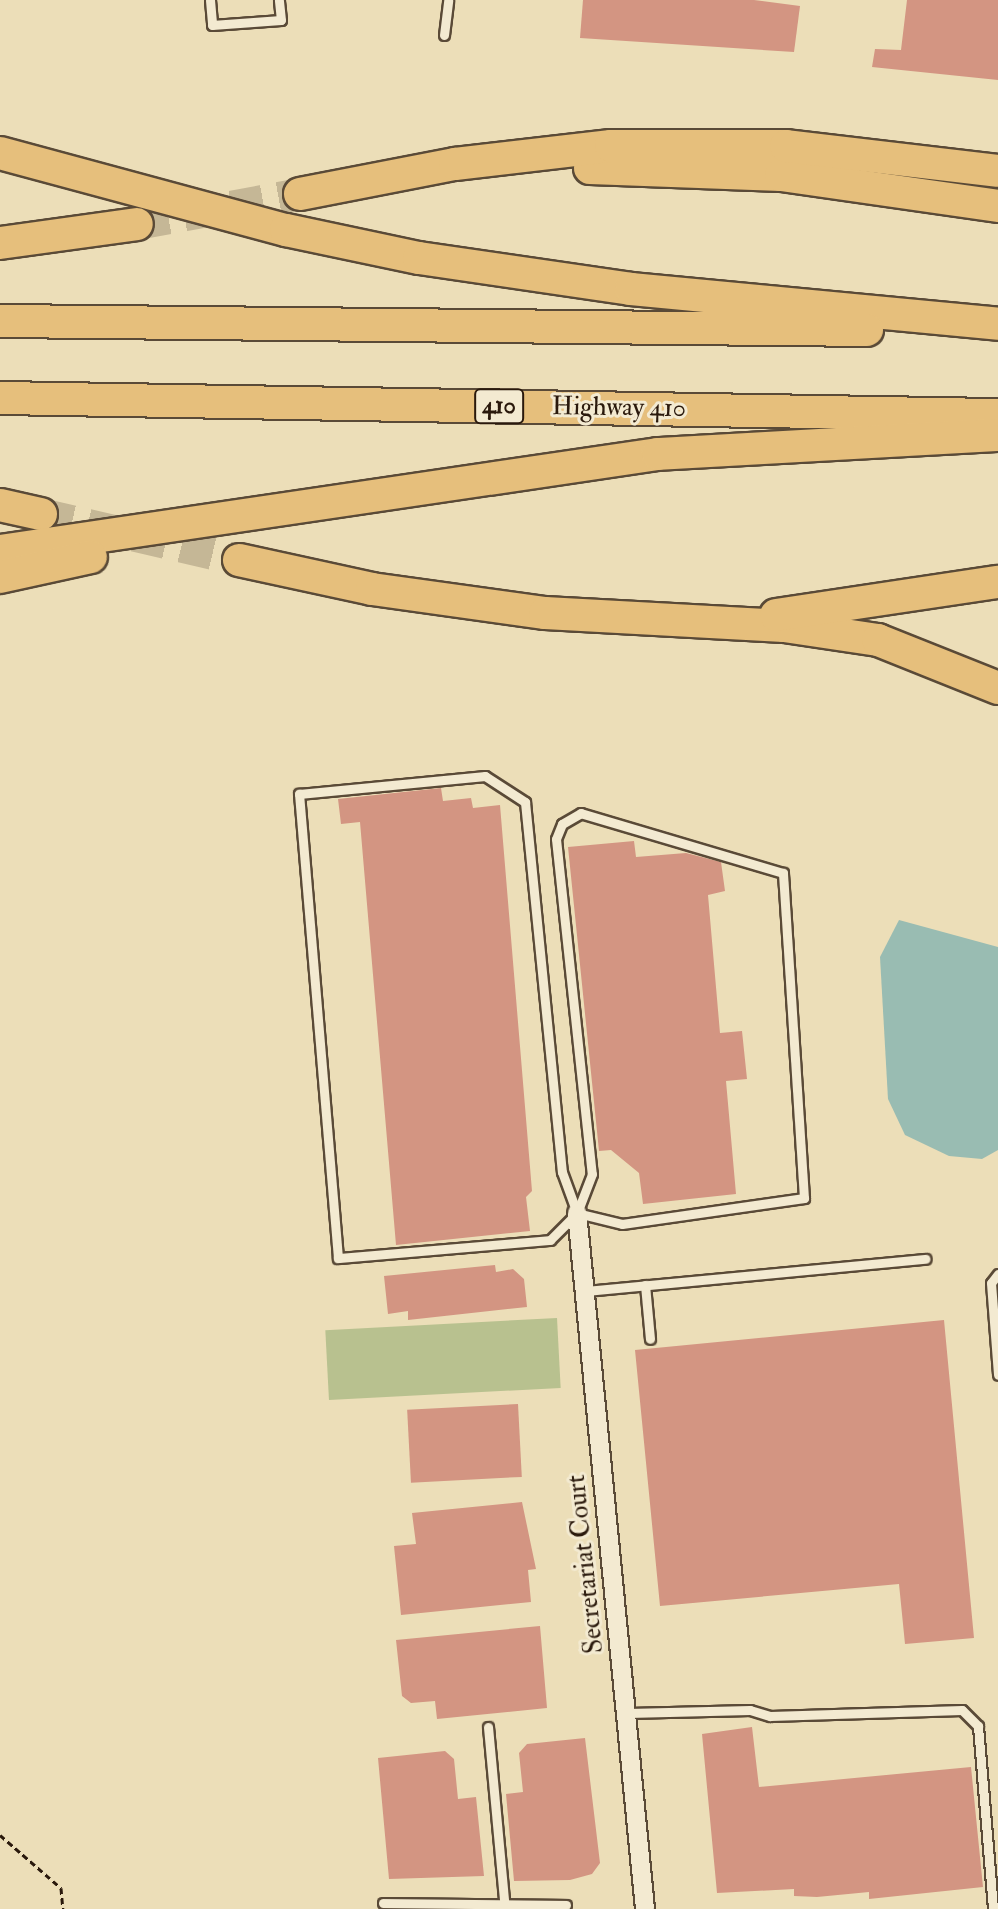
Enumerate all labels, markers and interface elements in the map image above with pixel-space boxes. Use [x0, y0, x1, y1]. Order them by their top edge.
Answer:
road number: 410 [473, 386, 525, 426]
street label: Highway 410 [552, 391, 686, 425]
street label: Secretariat Court [561, 1473, 611, 1655]

